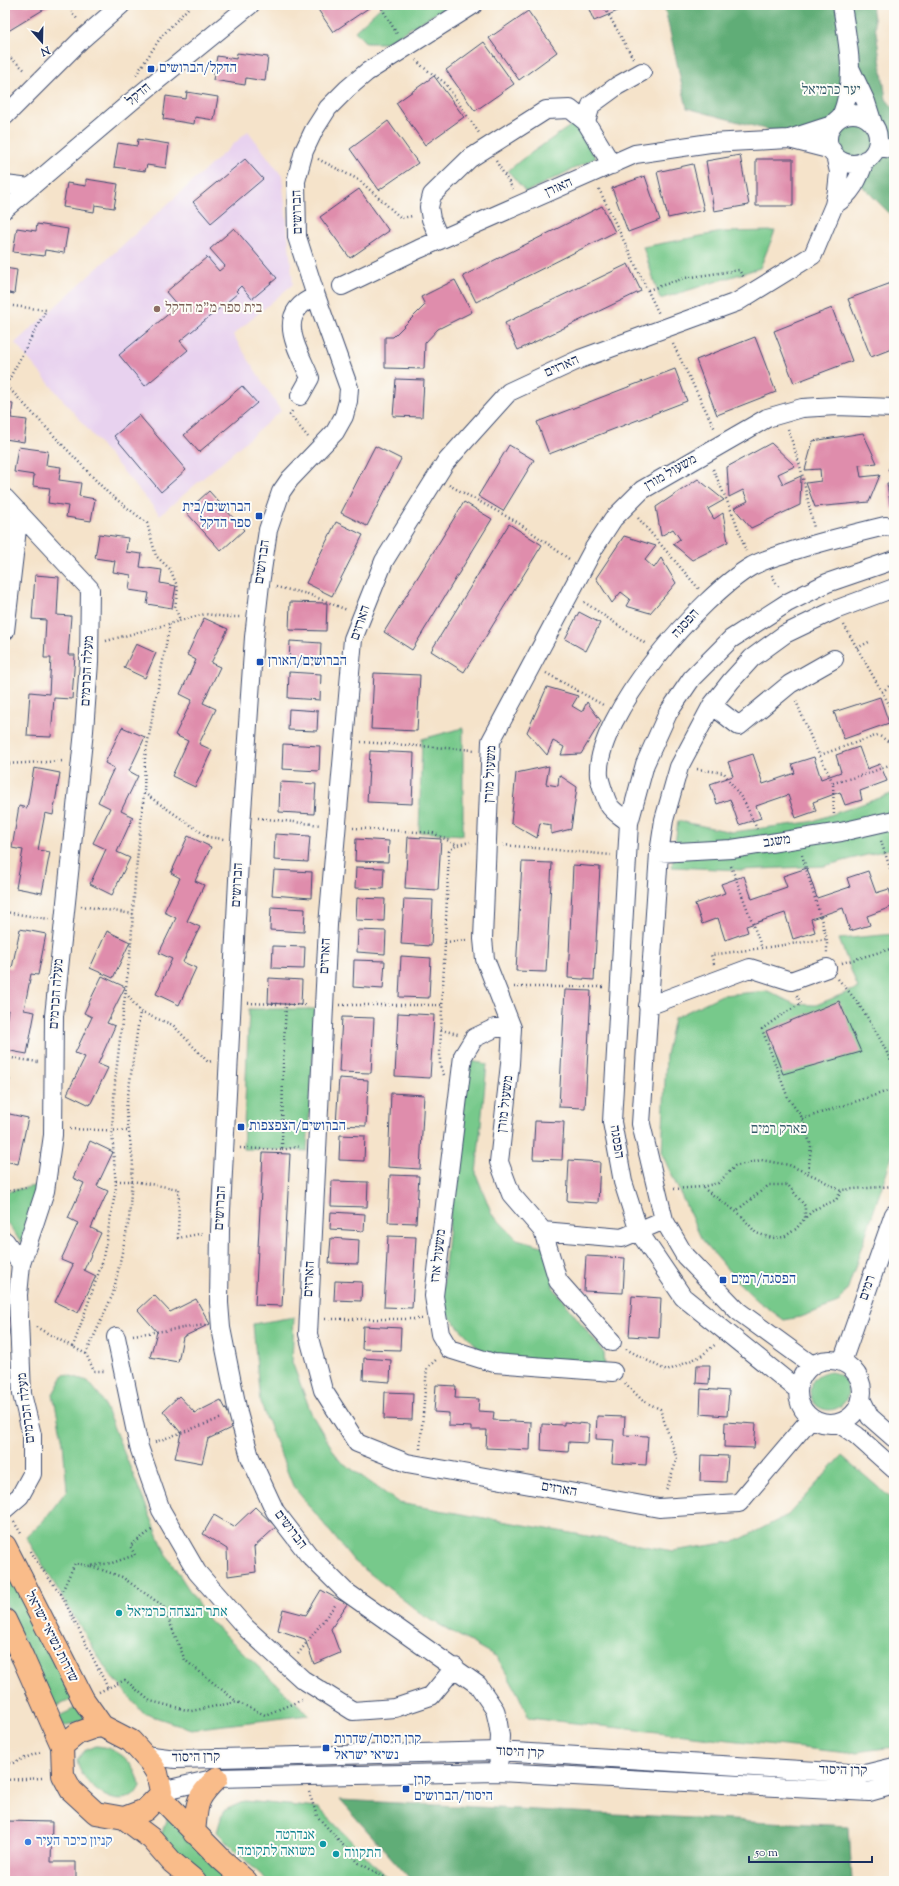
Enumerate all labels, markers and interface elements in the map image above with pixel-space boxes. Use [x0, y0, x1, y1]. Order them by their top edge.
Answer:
north arrow [22, 22, 62, 62]
text: N [38, 41, 53, 60]
place label: הדקל/הברושים [159, 59, 237, 79]
marker: הדקל/הברושים [146, 64, 156, 74]
street label: הדקל [122, 78, 156, 112]
park label: יער כרמיאל [801, 81, 861, 101]
street label: האורן [542, 173, 576, 203]
street label: הברושים [287, 189, 309, 235]
place label: בית ספר מ"מ הדקל [165, 299, 262, 319]
marker: בית ספר מ"מ הדקל [152, 304, 162, 314]
street label: הארזים [541, 350, 583, 384]
street label: משעול מורן [641, 450, 701, 496]
place label: הברושים/בית ספר הדקל [182, 498, 251, 534]
marker: הברושים/בית ספר הדקל [254, 511, 264, 521]
street label: הברושים [250, 539, 276, 585]
street label: הארזים [346, 603, 376, 643]
street label: הפסגה [667, 605, 705, 643]
street label: מעלה הכרמים [76, 635, 100, 707]
place label: הברושים/האורן [268, 652, 347, 672]
marker: הברושים/האורן [255, 657, 265, 667]
street label: משעול מורן [480, 745, 502, 803]
street label: משגב [762, 830, 792, 854]
street label: הברושים [227, 862, 249, 908]
street label: הארזים [315, 937, 337, 975]
street label: מעלה הכרמים [45, 958, 69, 1030]
street label: משעול מורן [493, 1074, 519, 1134]
place label: הברושים/הצפצפות [249, 1117, 346, 1137]
park label: פארק רמים [751, 1120, 807, 1140]
marker: הברושים/הצפצפות [236, 1122, 246, 1132]
street label: הפסגה [603, 1124, 629, 1160]
street label: הברושים [210, 1185, 232, 1231]
street label: משעול ארז [426, 1228, 452, 1284]
street label: הארזים [299, 1260, 321, 1298]
place label: הפסגה/רמים [731, 1270, 796, 1290]
street label: רמים [854, 1273, 882, 1303]
marker: הפסגה/רמים [718, 1275, 728, 1285]
street label: מעלה הכרמים [13, 1372, 41, 1444]
street label: הארזים [539, 1477, 579, 1503]
street label: הברושים [269, 1506, 311, 1554]
street label: שדרות נשיאי ישראל [19, 1588, 83, 1687]
place label: אתר הנצחה כרמיאל [127, 1603, 228, 1623]
marker: אתר הנצחה כרמיאל [114, 1608, 124, 1618]
place label: קרן היסוד/שדרות נשיאי ישראל [334, 1730, 421, 1766]
street label: קרן היסוד [495, 1742, 545, 1764]
marker: קרן היסוד/שדרות נשיאי ישראל [321, 1743, 331, 1753]
street label: קרן היסוד [172, 1748, 220, 1768]
street label: קרן היסוד [819, 1761, 867, 1781]
place label: קרן היסוד/הברושים [414, 1771, 493, 1807]
marker: קרן היסוד/הברושים [401, 1784, 411, 1794]
place label: אנדרטה משואה לתקומה [237, 1826, 315, 1862]
place label: קניון כיכר העיר [36, 1832, 113, 1852]
marker: קניון כיכר העיר [23, 1837, 33, 1847]
scale bar [749, 1838, 872, 1864]
marker: אנדרטה משואה לתקומה [318, 1839, 328, 1849]
place label: התקווה [344, 1844, 381, 1864]
text: 50 m [754, 1844, 778, 1862]
marker: התקווה [331, 1849, 341, 1859]

